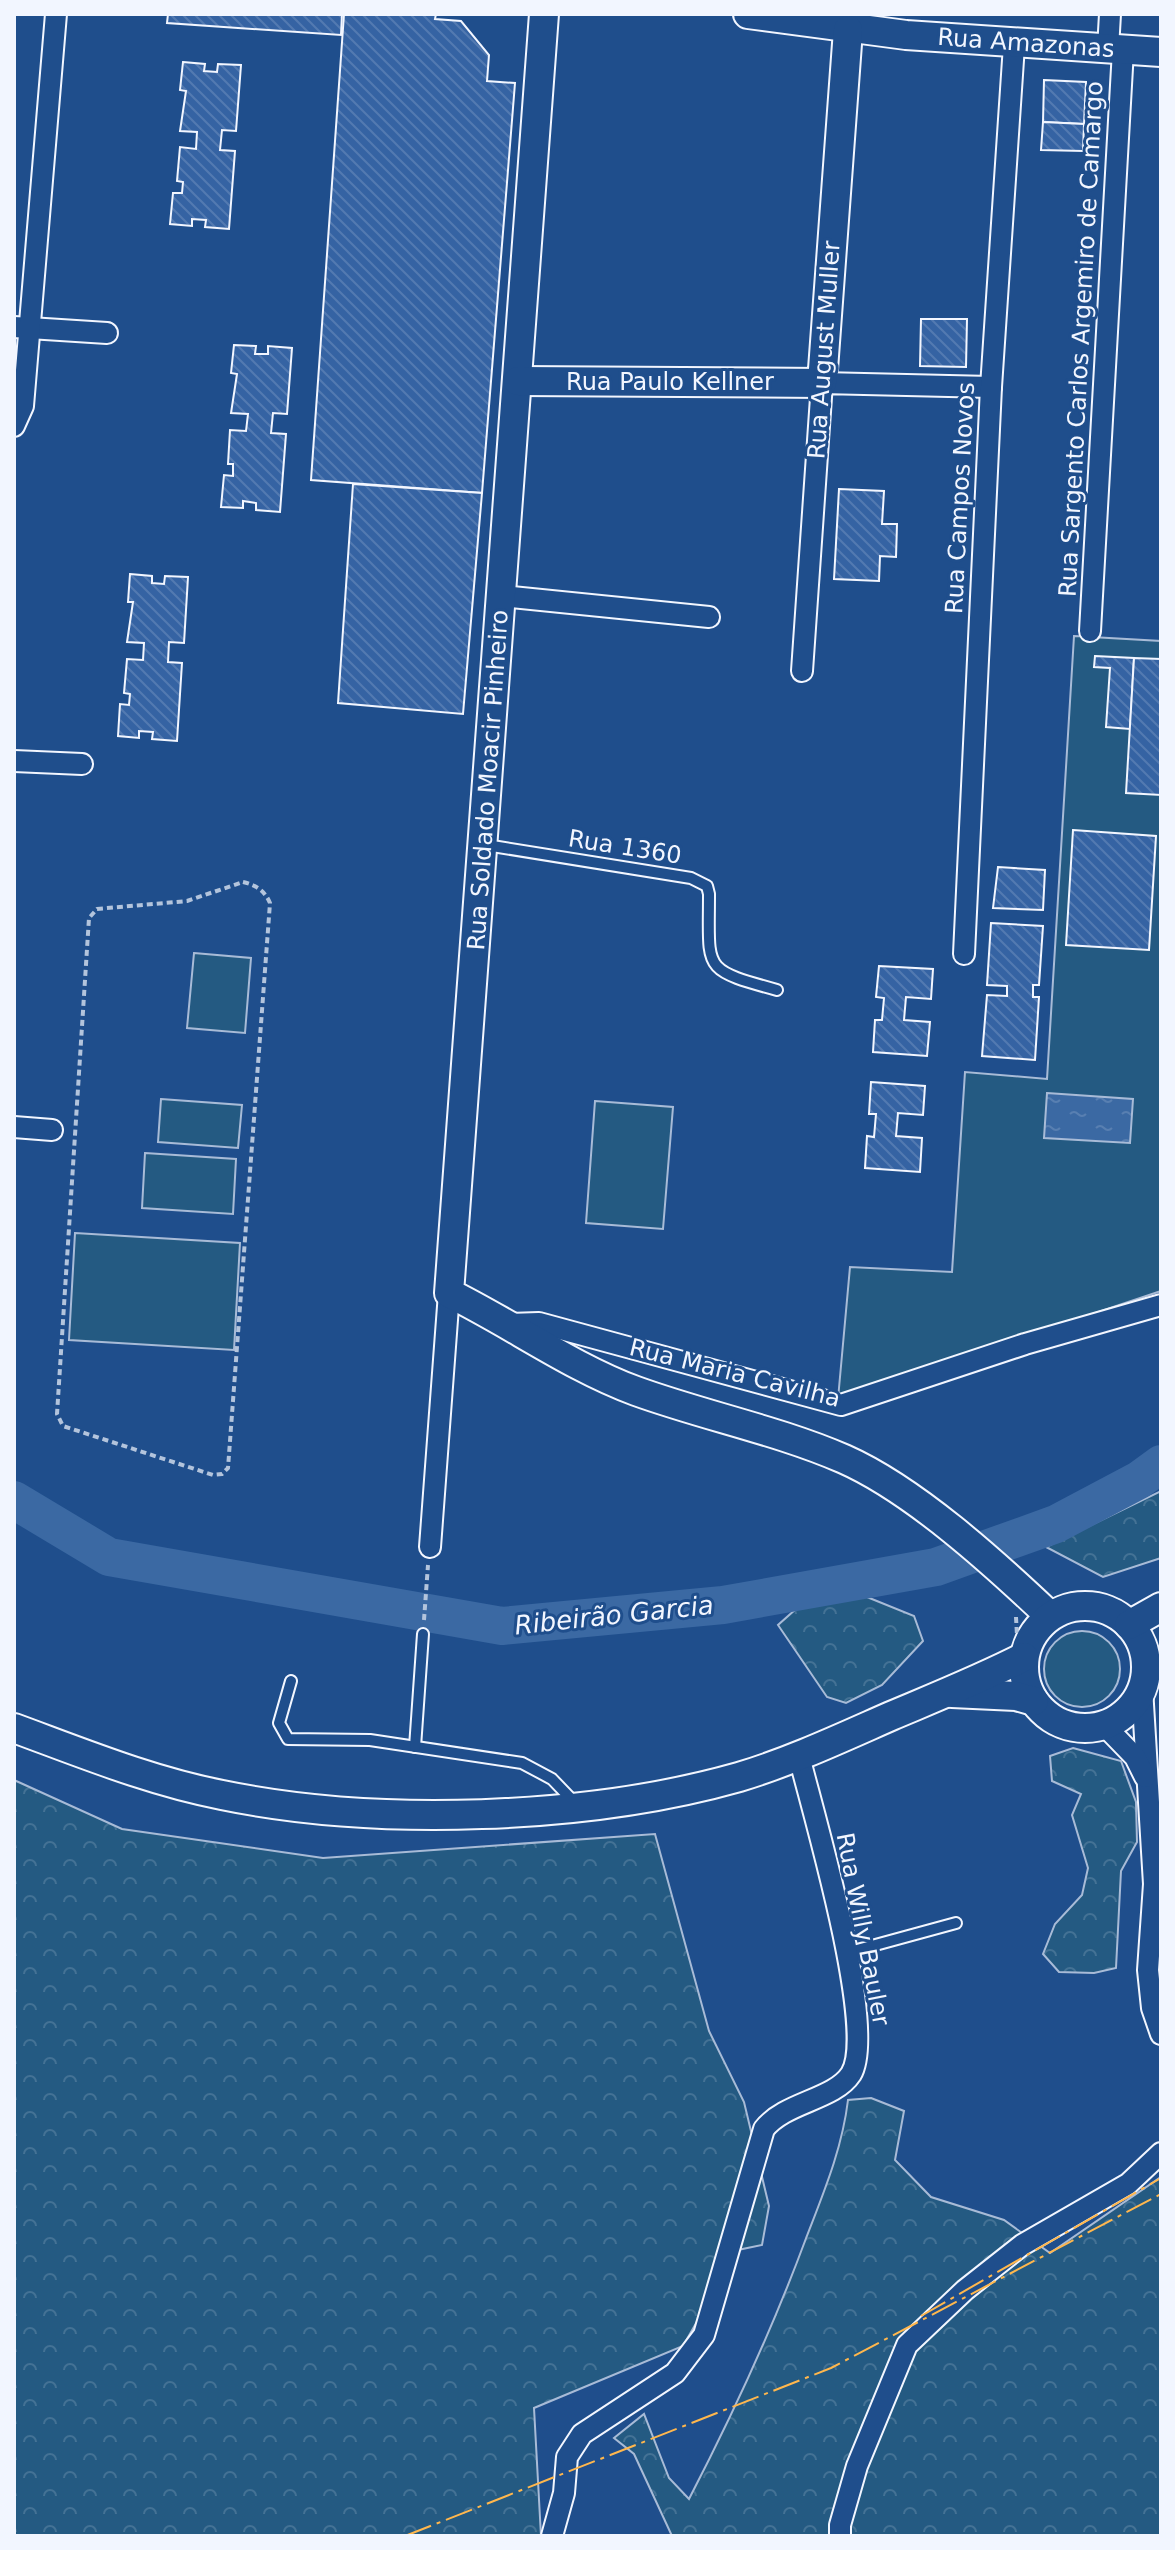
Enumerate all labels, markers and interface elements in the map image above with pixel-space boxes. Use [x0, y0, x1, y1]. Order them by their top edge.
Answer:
street label: Rua Amazonas [937, 23, 1115, 63]
street label: Rua Sargento Carlos Argemiro de Camargo [1054, 80, 1108, 598]
street label: Rua August Muller [802, 240, 846, 460]
street label: Rua Paulo Kellner [566, 368, 774, 396]
street label: Rua Campos Novos [940, 381, 980, 615]
street label: Rua Soldado Moacir Pinheiro [462, 609, 514, 951]
street label: Rua 1360 [566, 824, 684, 870]
street label: Rua Maria Cavilha [627, 1333, 843, 1413]
water label: Ribeirão Garcia [513, 1590, 715, 1640]
street label: Rua Willy Bauler [831, 1830, 895, 2028]

